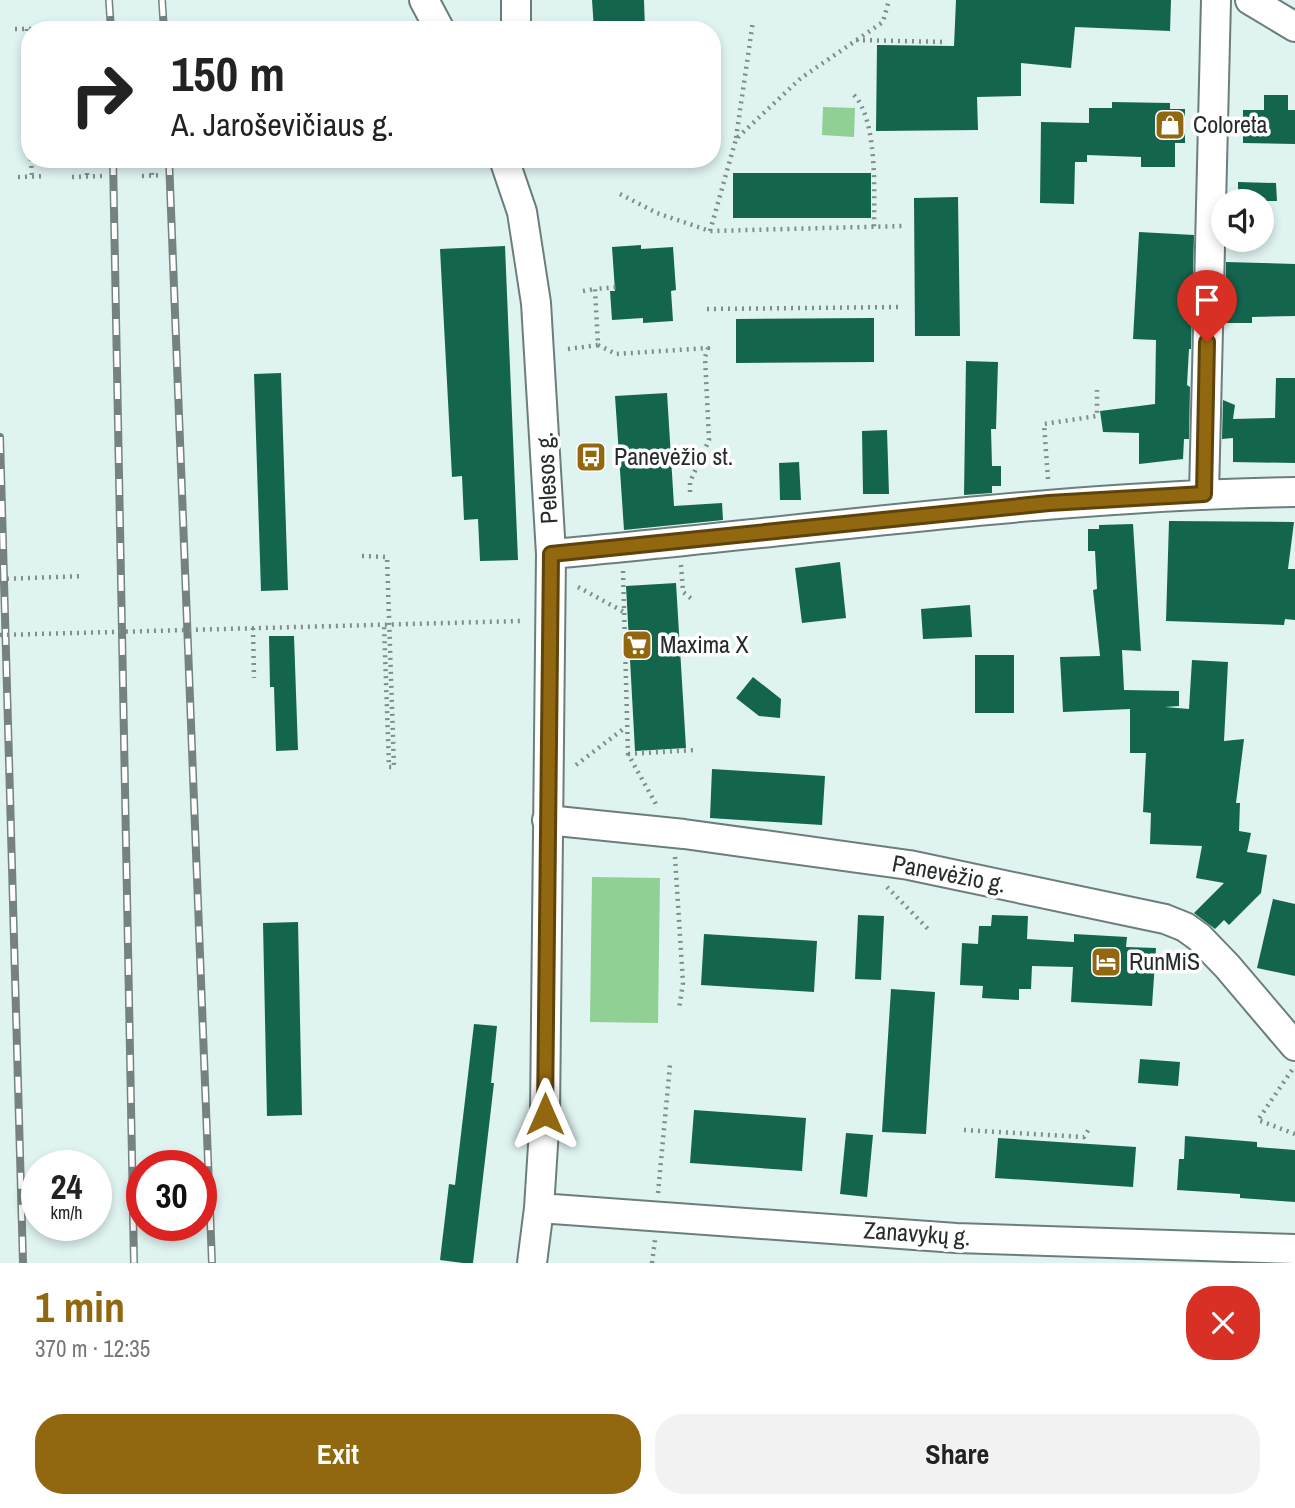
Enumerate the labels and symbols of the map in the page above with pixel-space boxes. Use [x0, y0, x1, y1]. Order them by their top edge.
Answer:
shop icon: Coloreta [1153, 108, 1187, 142]
place label: Coloreta [1193, 108, 1267, 140]
pin [1177, 270, 1237, 342]
street label: Pelesos g. [528, 431, 564, 525]
bus stop icon: Panevėžio st. [574, 440, 608, 474]
place label: Panevėžio st. [614, 440, 733, 472]
supermarket icon: Maxima X [620, 628, 654, 662]
place label: Maxima X [660, 628, 749, 660]
street label: Panevėžio g. [890, 846, 1009, 900]
hotel icon: RunMiS [1089, 945, 1123, 979]
place label: RunMiS [1129, 945, 1200, 977]
position arrow [508, 1077, 582, 1151]
speed limit sign: 30 [126, 1150, 217, 1241]
street label: Zanavykų g. [862, 1213, 972, 1253]

